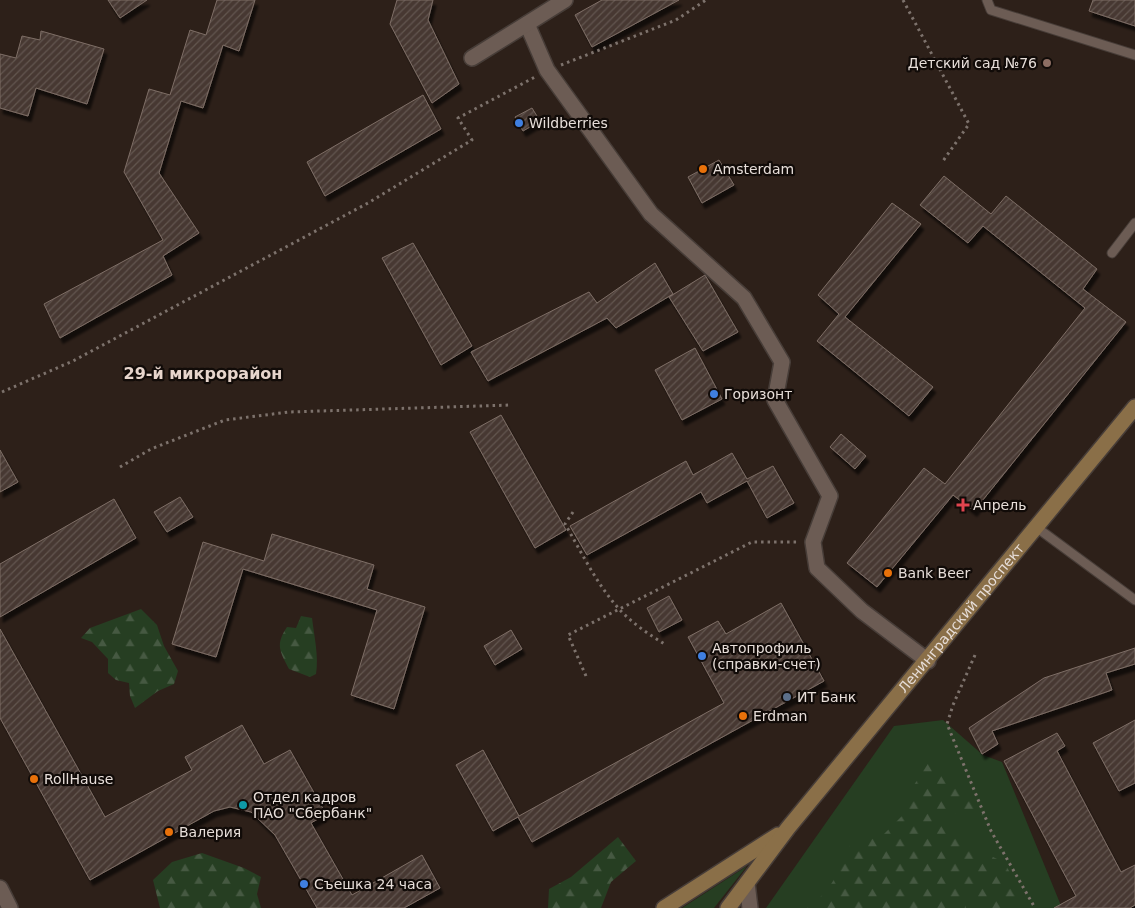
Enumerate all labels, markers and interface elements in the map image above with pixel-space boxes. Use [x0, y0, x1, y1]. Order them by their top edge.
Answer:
place label: Детский сад №76 [908, 55, 1037, 71]
marker: Детский сад №76 [1041, 57, 1053, 69]
place label: Wildberries [529, 115, 608, 131]
marker: Wildberries [513, 117, 525, 129]
place label: Amsterdam [713, 161, 794, 177]
marker: Amsterdam [697, 163, 709, 175]
district label: 29-й микрорайон [124, 364, 282, 383]
place label: Горизонт [724, 386, 792, 402]
marker: Горизонт [708, 388, 720, 400]
place label: Апрель [973, 497, 1026, 513]
marker: Апрель [957, 499, 969, 511]
street label: Ленинградский проспект [895, 540, 1027, 696]
place label: Bank Beer [898, 565, 970, 581]
marker: Bank Beer [882, 567, 894, 579]
place label: Автопрофиль (справки-счет) [712, 640, 821, 672]
marker: Автопрофиль (справки-счет) [696, 650, 708, 662]
place label: ИТ Банк [797, 689, 856, 705]
marker: ИТ Банк [781, 691, 793, 703]
place label: Erdman [753, 708, 807, 724]
marker: Erdman [737, 710, 749, 722]
place label: RollHause [44, 771, 113, 787]
marker: RollHause [28, 773, 40, 785]
place label: Отдел кадров ПАО "Сбербанк" [253, 789, 372, 821]
marker: Отдел кадров ПАО "Сбербанк" [237, 799, 249, 811]
place label: Валерия [179, 824, 241, 840]
marker: Валерия [163, 826, 175, 838]
place label: Съешка 24 часа [314, 876, 432, 892]
marker: Съешка 24 часа [298, 878, 310, 890]

